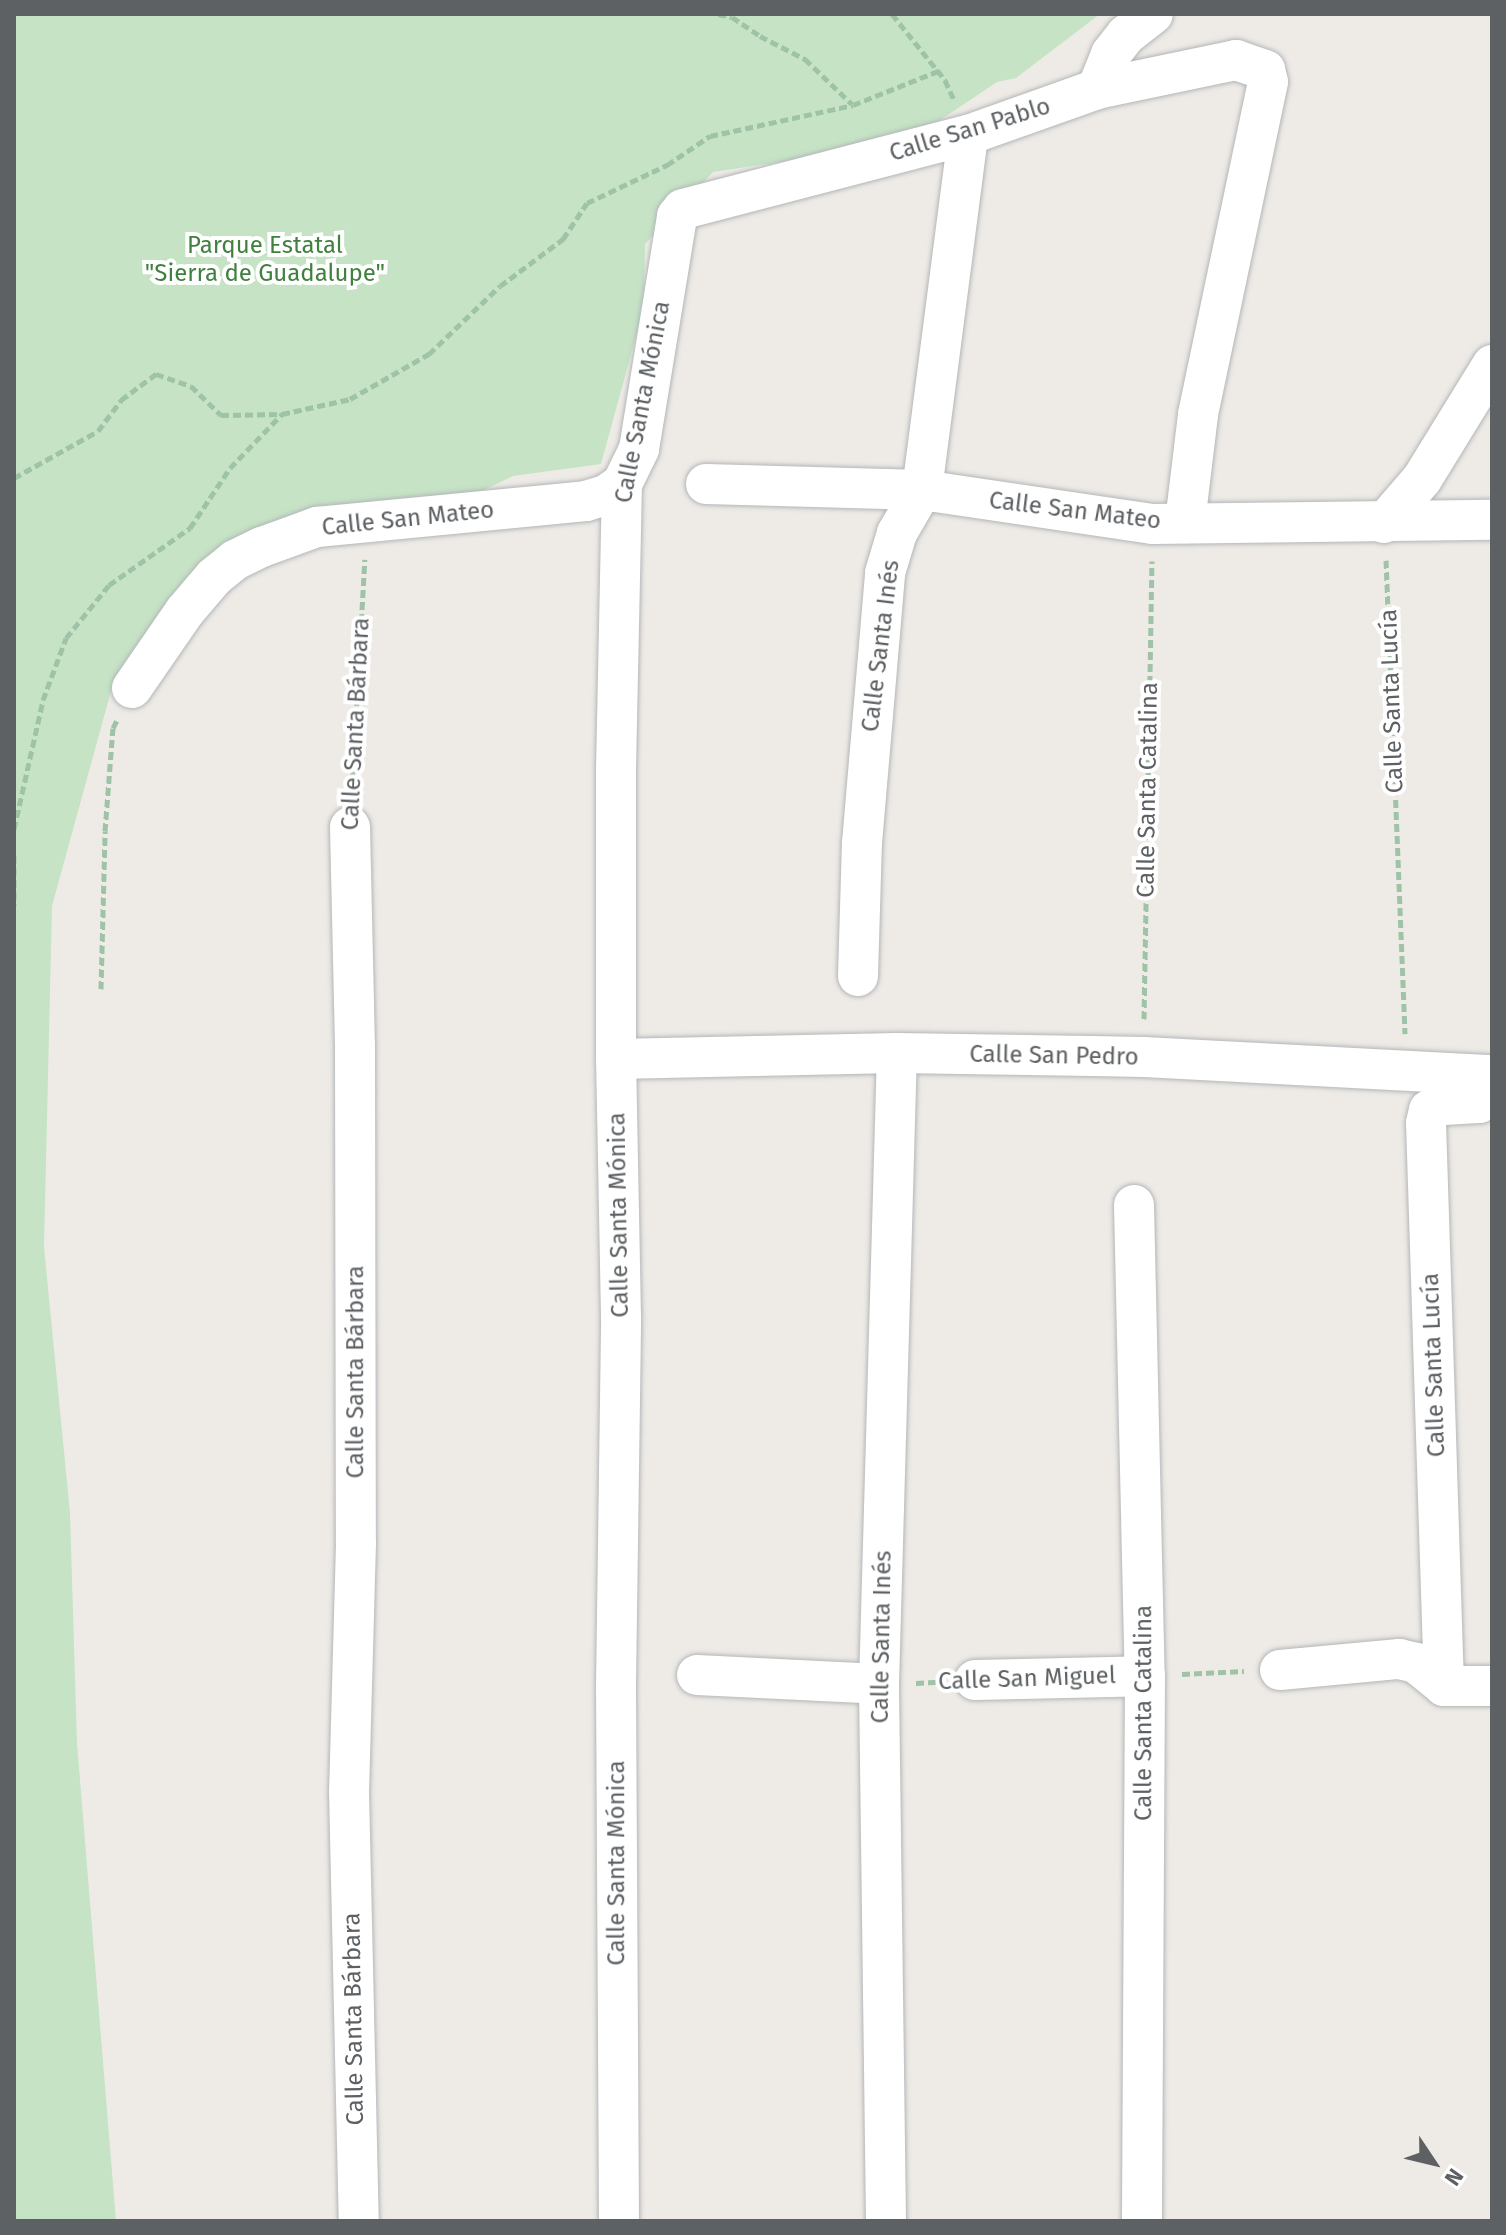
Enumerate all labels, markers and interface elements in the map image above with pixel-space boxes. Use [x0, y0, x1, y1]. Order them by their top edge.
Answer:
street label: Calle San Pablo [886, 92, 1054, 168]
park label: Parque Estatal "Sierra de Guadalupe" [145, 232, 385, 288]
street label: Calle Santa Mónica [609, 298, 677, 506]
street label: Calle San Mateo [987, 486, 1163, 536]
street label: Calle San Mateo [320, 496, 496, 542]
street label: Calle Santa Inés [856, 558, 906, 734]
street label: Calle Santa Lucía [1374, 608, 1410, 794]
street label: Calle Santa Bárbara [336, 617, 376, 831]
street label: Calle Santa Catalina [1132, 682, 1164, 898]
street label: Calle San Pedro [969, 1040, 1139, 1072]
street label: Calle Santa Mónica [603, 1112, 635, 1318]
street label: Calle Santa Bárbara [342, 1266, 370, 1478]
street label: Calle Santa Lucía [1416, 1272, 1452, 1458]
street label: Calle Santa Inés [866, 1550, 898, 1724]
street label: Calle Santa Catalina [1130, 1605, 1158, 1821]
street label: Calle San Miguel [938, 1662, 1116, 1696]
street label: Calle Santa Mónica [603, 1760, 631, 1966]
street label: Calle Santa Bárbara [338, 1912, 370, 2126]
north arrow [1394, 2123, 1474, 2203]
text: N [1439, 2163, 1469, 2191]

